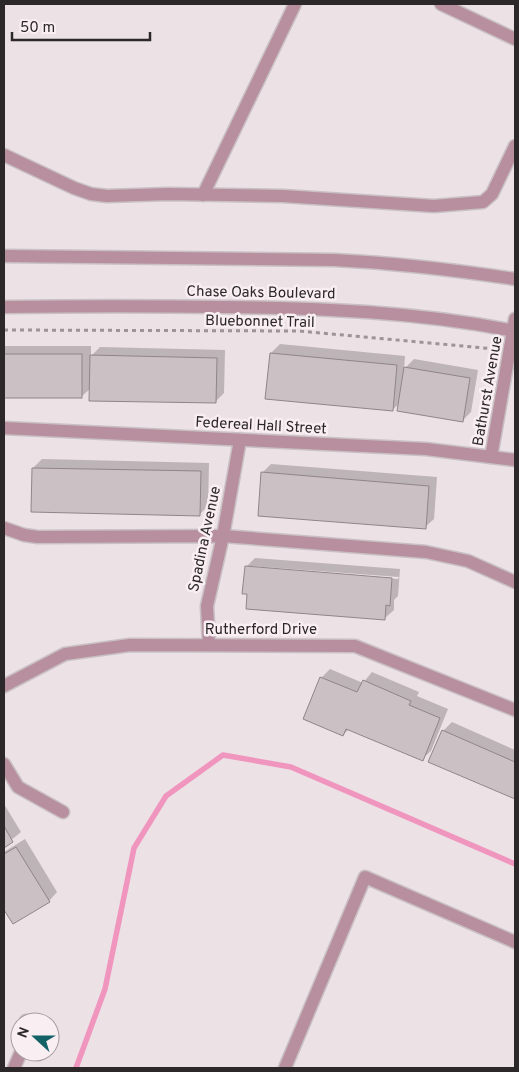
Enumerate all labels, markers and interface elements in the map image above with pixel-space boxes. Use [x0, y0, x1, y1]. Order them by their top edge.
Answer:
scale bar [12, 10, 150, 42]
text: 50 m [20, 19, 55, 38]
street label: Chase Oaks Boulevard [186, 283, 336, 304]
street label: Bluebonnet Trail [205, 312, 315, 333]
street label: Bathurst Avenue [469, 335, 507, 448]
street label: Federeal Hall Street [195, 414, 327, 439]
street label: Spadina Avenue [185, 485, 226, 594]
street label: Rutherford Drive [205, 621, 317, 640]
north arrow [10, 1012, 60, 1062]
text: N [15, 1025, 34, 1041]

